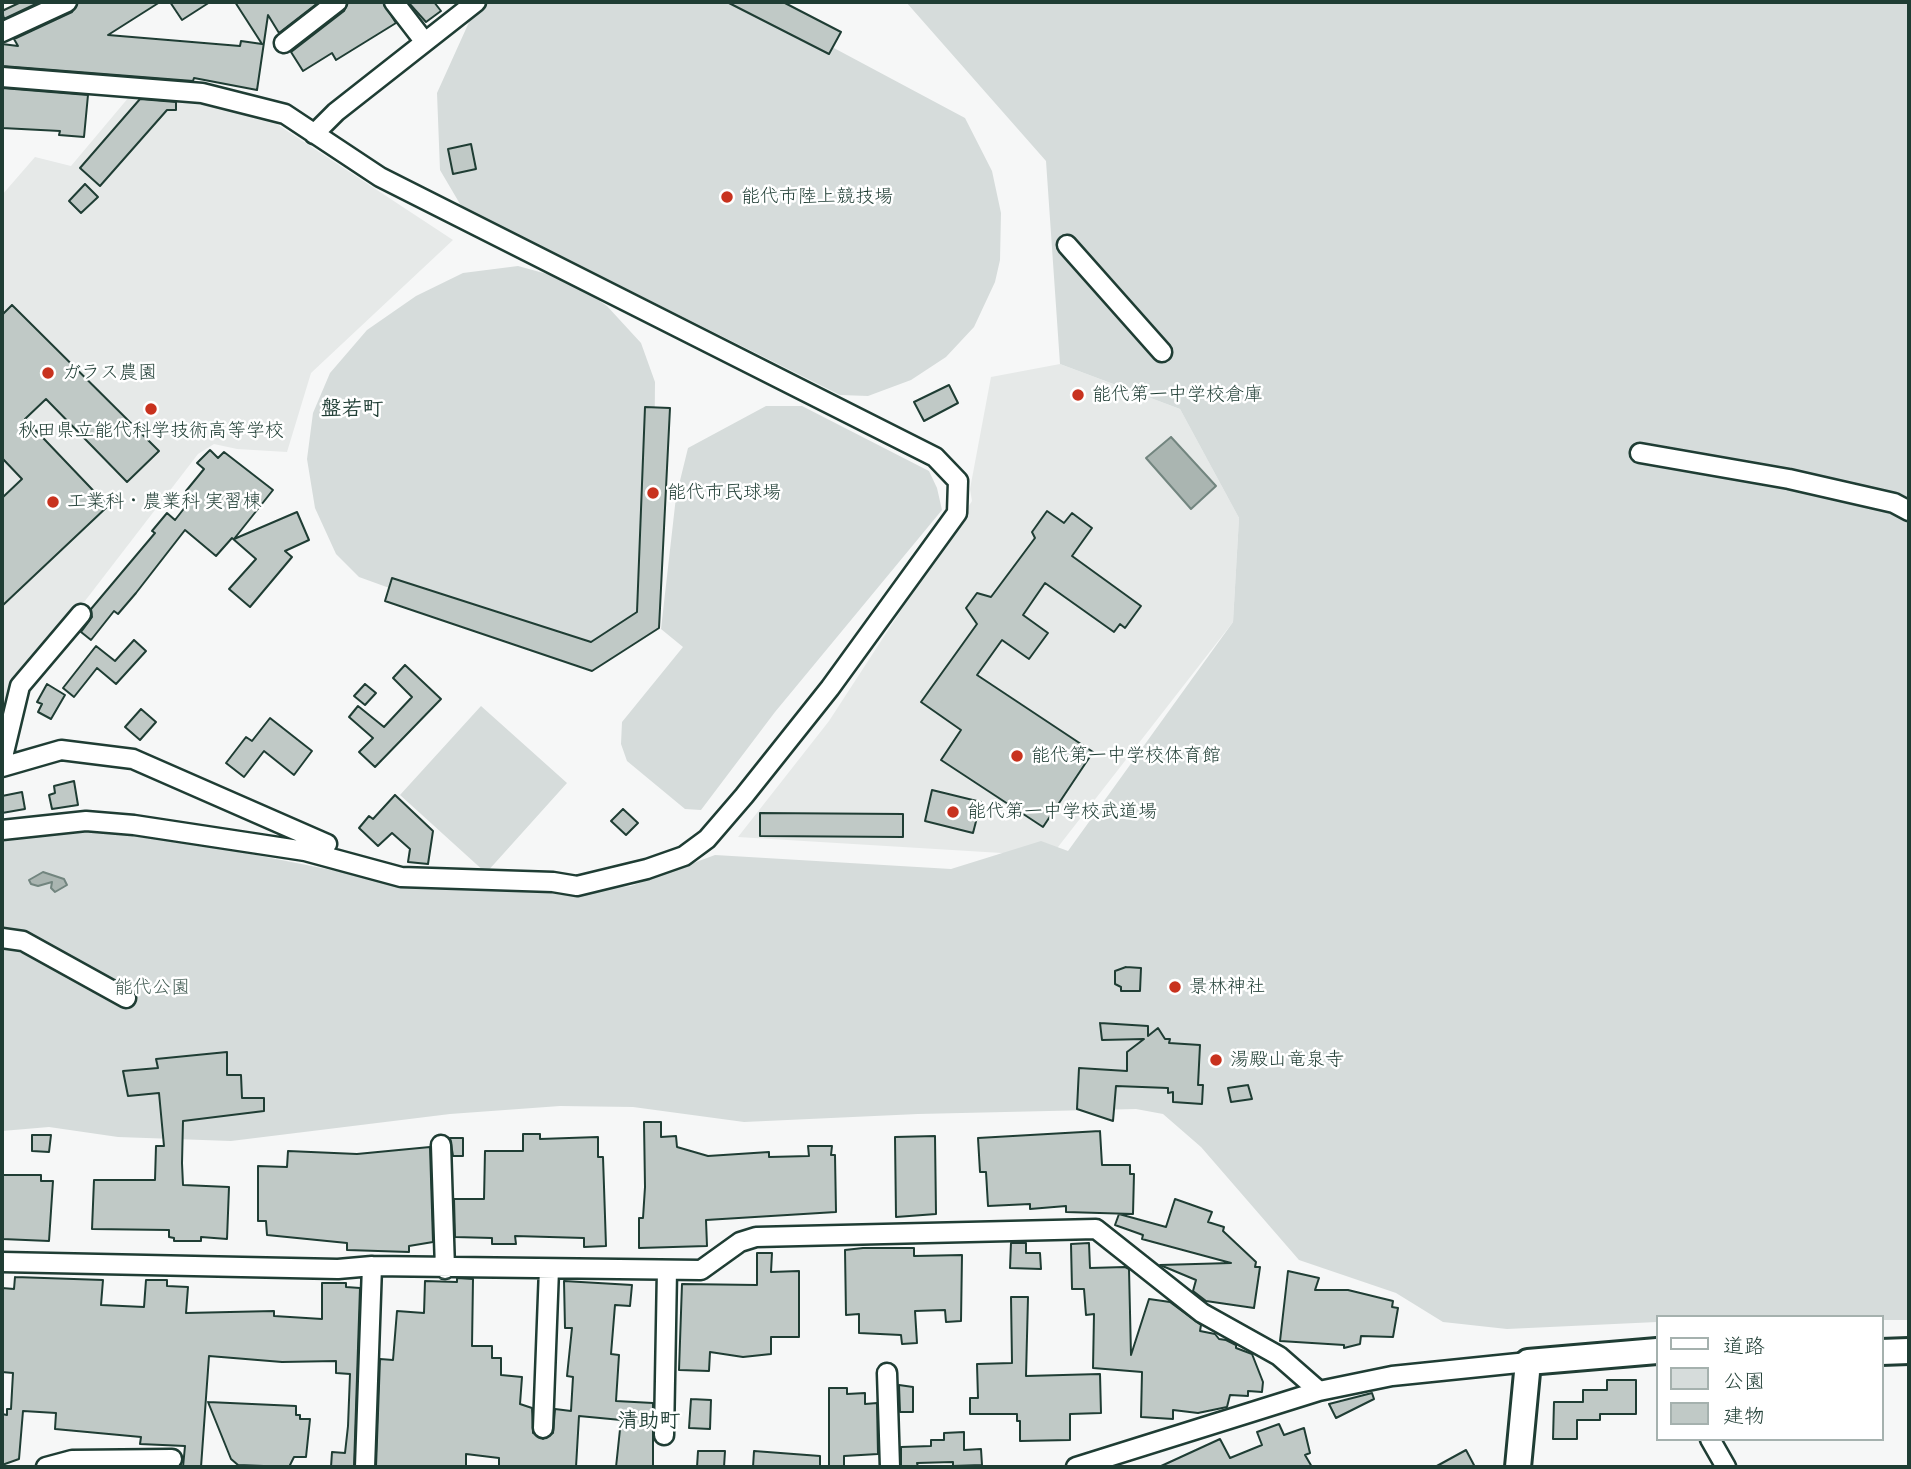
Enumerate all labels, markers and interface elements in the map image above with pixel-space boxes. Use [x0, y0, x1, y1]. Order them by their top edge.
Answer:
place label: 能代市陸上競技場 [741, 186, 893, 208]
marker: 能代市陸上競技場 [719, 189, 735, 205]
place label: ガラス農園 [62, 362, 157, 384]
marker: ガラス農園 [40, 365, 56, 381]
place label: 能代第一中学校倉庫 [1092, 384, 1263, 406]
marker: 能代第一中学校倉庫 [1070, 387, 1086, 403]
district label: 盤若町 [321, 396, 383, 422]
marker: 秋田県立能代科学技術高等学校 [143, 401, 159, 417]
place label: 秋田県立能代科学技術高等学校 [18, 420, 284, 442]
place label: 能代市民球場 [667, 482, 781, 504]
marker: 能代市民球場 [645, 485, 661, 501]
place label: 工業科・農業科 実習棟 [67, 491, 262, 513]
marker: 工業科・農業科 実習棟 [45, 494, 61, 510]
place label: 能代第一中学校体育館 [1031, 745, 1221, 767]
marker: 能代第一中学校体育館 [1009, 748, 1025, 764]
place label: 能代第一中学校武道場 [967, 801, 1157, 823]
marker: 能代第一中学校武道場 [945, 804, 961, 820]
place label: 景林神社 [1189, 976, 1265, 998]
park label: 能代公園 [114, 977, 190, 999]
marker: 景林神社 [1167, 979, 1183, 995]
place label: 湯殿山竜泉寺 [1230, 1049, 1344, 1071]
marker: 湯殿山竜泉寺 [1208, 1052, 1224, 1068]
legend [1656, 1315, 1883, 1441]
text: 道路 [1723, 1332, 1765, 1359]
text: 公園 [1723, 1367, 1765, 1394]
text: 建物 [1723, 1402, 1765, 1429]
district label: 清助町 [618, 1408, 680, 1434]

